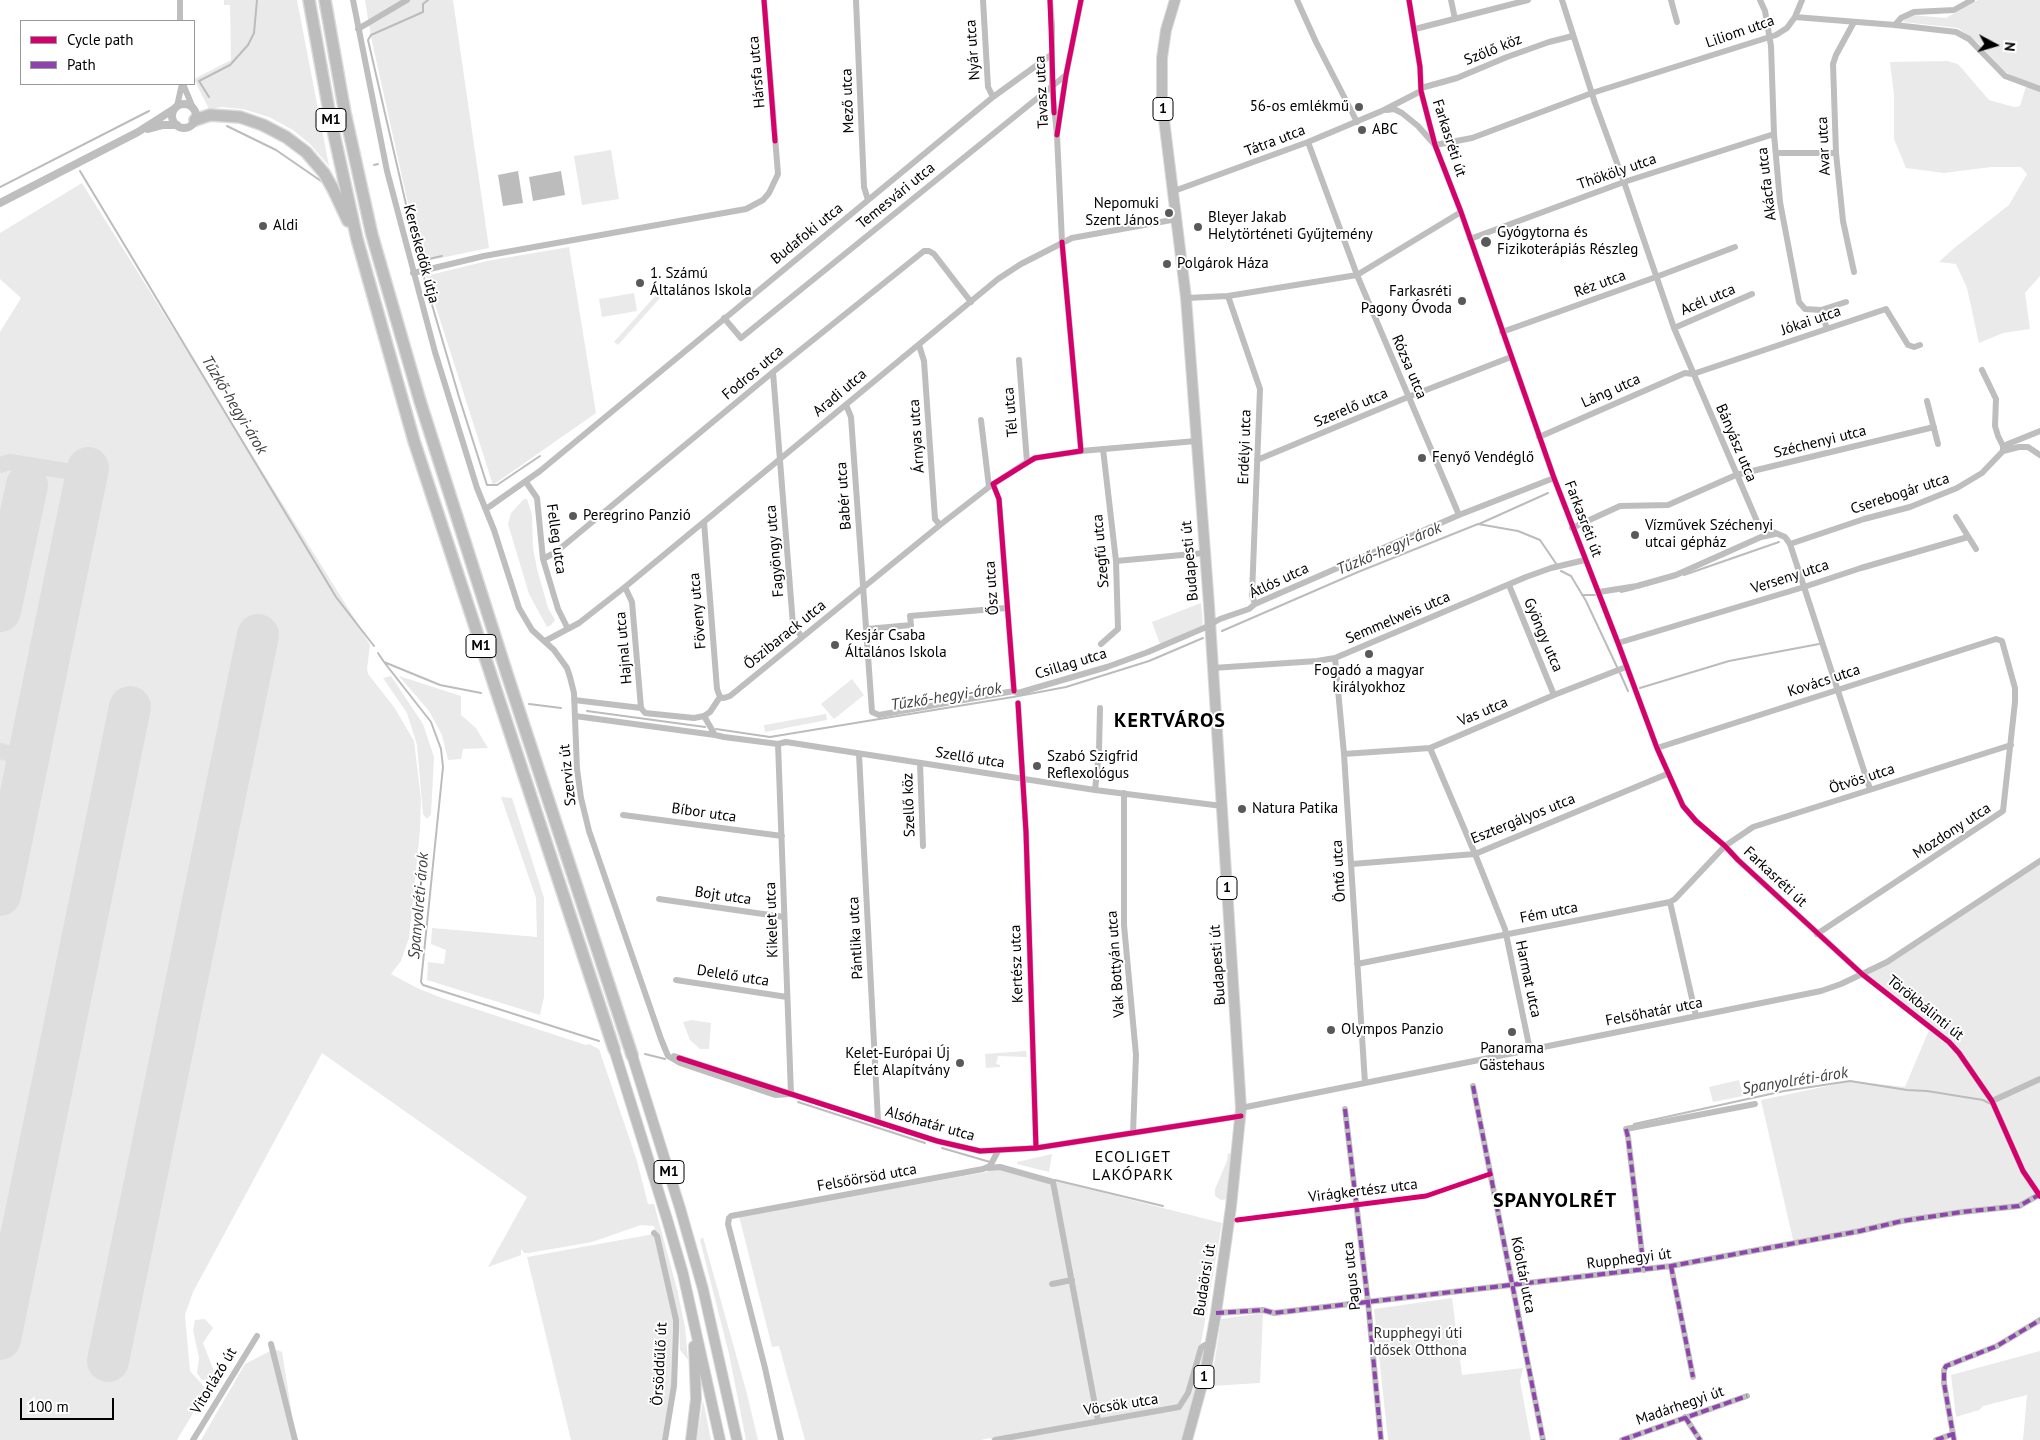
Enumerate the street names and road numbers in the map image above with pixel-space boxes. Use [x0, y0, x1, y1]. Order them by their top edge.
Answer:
street label: Liliom utca [1703, 12, 1777, 52]
street label: Nyár utca [962, 19, 984, 81]
street label: Szőlő köz [1462, 30, 1524, 70]
street label: Hársfa utca [745, 35, 769, 109]
street label: Tavasz utca [1031, 55, 1053, 129]
street label: Mező utca [838, 68, 858, 134]
street label: Farkasréti út [1428, 97, 1470, 179]
road number: 1 [1153, 98, 1173, 120]
road number: M1 [316, 108, 346, 132]
street label: Avar utca [1813, 116, 1835, 176]
street label: Tátra utca [1242, 121, 1308, 161]
street label: Akácfa utca [1754, 146, 1780, 222]
street label: Thököly utca [1575, 150, 1659, 194]
street label: Temesvári utca [853, 159, 939, 233]
street label: Budafoki utca [767, 199, 847, 269]
street label: Kereskedők útja [399, 203, 443, 305]
street label: Réz utca [1572, 266, 1628, 302]
street label: Acél utca [1678, 280, 1738, 320]
street label: Jókai utca [1779, 302, 1843, 340]
street label: Rózsa utca [1387, 332, 1431, 402]
street label: Fodros utca [719, 342, 787, 404]
street label: Aradi utca [809, 365, 871, 421]
street label: Láng utca [1579, 370, 1643, 412]
street label: Szerelő utca [1311, 384, 1391, 432]
street label: Tél utca [1000, 386, 1022, 438]
street label: Árnyas utca [905, 398, 929, 474]
street label: Bányász utca [1711, 401, 1761, 485]
street label: Erdélyi utca [1235, 409, 1255, 485]
street label: Széchenyi utca [1772, 422, 1868, 462]
street label: Babér utca [833, 461, 855, 531]
street label: Cserebogár utca [1848, 470, 1952, 518]
street label: Farkasréti út [1560, 478, 1606, 560]
street label: Felleg utca [542, 503, 570, 575]
street label: Fagyöngy utca [762, 504, 788, 598]
street label: Szegfű utca [1089, 513, 1113, 589]
street label: Budapesti út [1178, 520, 1202, 602]
street label: Verseny utca [1749, 556, 1831, 598]
street label: Átlós utca [1246, 559, 1312, 603]
street label: Ősz utca [981, 560, 1003, 616]
street label: Föveny utca [686, 572, 710, 650]
street label: Semmelweis utca [1343, 588, 1453, 648]
street label: Gyöngy utca [1519, 595, 1567, 675]
street label: Őszibarack utca [740, 596, 830, 674]
street label: Hajnal utca [612, 611, 636, 685]
road number: M1 [466, 634, 496, 658]
street label: Csillag utca [1033, 645, 1109, 683]
street label: Kovács utca [1785, 661, 1863, 701]
street label: Vas utca [1455, 693, 1511, 731]
street label: Szerviz út [556, 743, 580, 807]
street label: Szellő utca [934, 744, 1006, 772]
street label: Ötvös utca [1827, 760, 1897, 798]
street label: Szellő köz [899, 773, 919, 837]
street label: Esztergályos utca [1468, 790, 1578, 848]
street label: Mozdony utca [1910, 799, 1994, 863]
street label: Bíbor utca [670, 800, 738, 826]
street label: Öntő utca [1328, 839, 1350, 903]
street label: Farkasréti út [1740, 843, 1810, 911]
road number: 1 [1217, 876, 1237, 900]
street label: Kikelet utca [762, 882, 782, 958]
street label: Bojt utca [693, 883, 753, 909]
street label: Pántlika utca [845, 896, 867, 980]
street label: Fém utca [1518, 899, 1580, 927]
street label: Vak Bottyán utca [1103, 910, 1129, 1018]
street label: Budapesti út [1206, 924, 1230, 1006]
street label: Kertész utca [1007, 925, 1027, 1003]
street label: Harmat utca [1511, 939, 1545, 1019]
street label: Delelő utca [696, 961, 770, 991]
street label: Törökbálinti út [1883, 972, 1967, 1044]
street label: Felsőhatár utca [1604, 994, 1704, 1030]
street label: Alsóhatár utca [883, 1103, 977, 1145]
road number: M1 [654, 1160, 684, 1184]
street label: Felsőörsöd utca [816, 1160, 918, 1196]
street label: Virágkertész utca [1307, 1175, 1419, 1207]
street label: Kőoltár utca [1507, 1235, 1539, 1315]
street label: Pagus utca [1339, 1241, 1365, 1311]
street label: Budaörsi út [1190, 1243, 1220, 1317]
street label: Rupphegyi út [1586, 1245, 1672, 1273]
street label: Örsöddűlő út [649, 1322, 671, 1406]
street label: Vitorlázó út [187, 1345, 241, 1417]
road number: 1 [1194, 1365, 1214, 1388]
street label: Madárhegyi út [1634, 1383, 1726, 1429]
street label: Vöcsök utca [1082, 1390, 1160, 1420]

